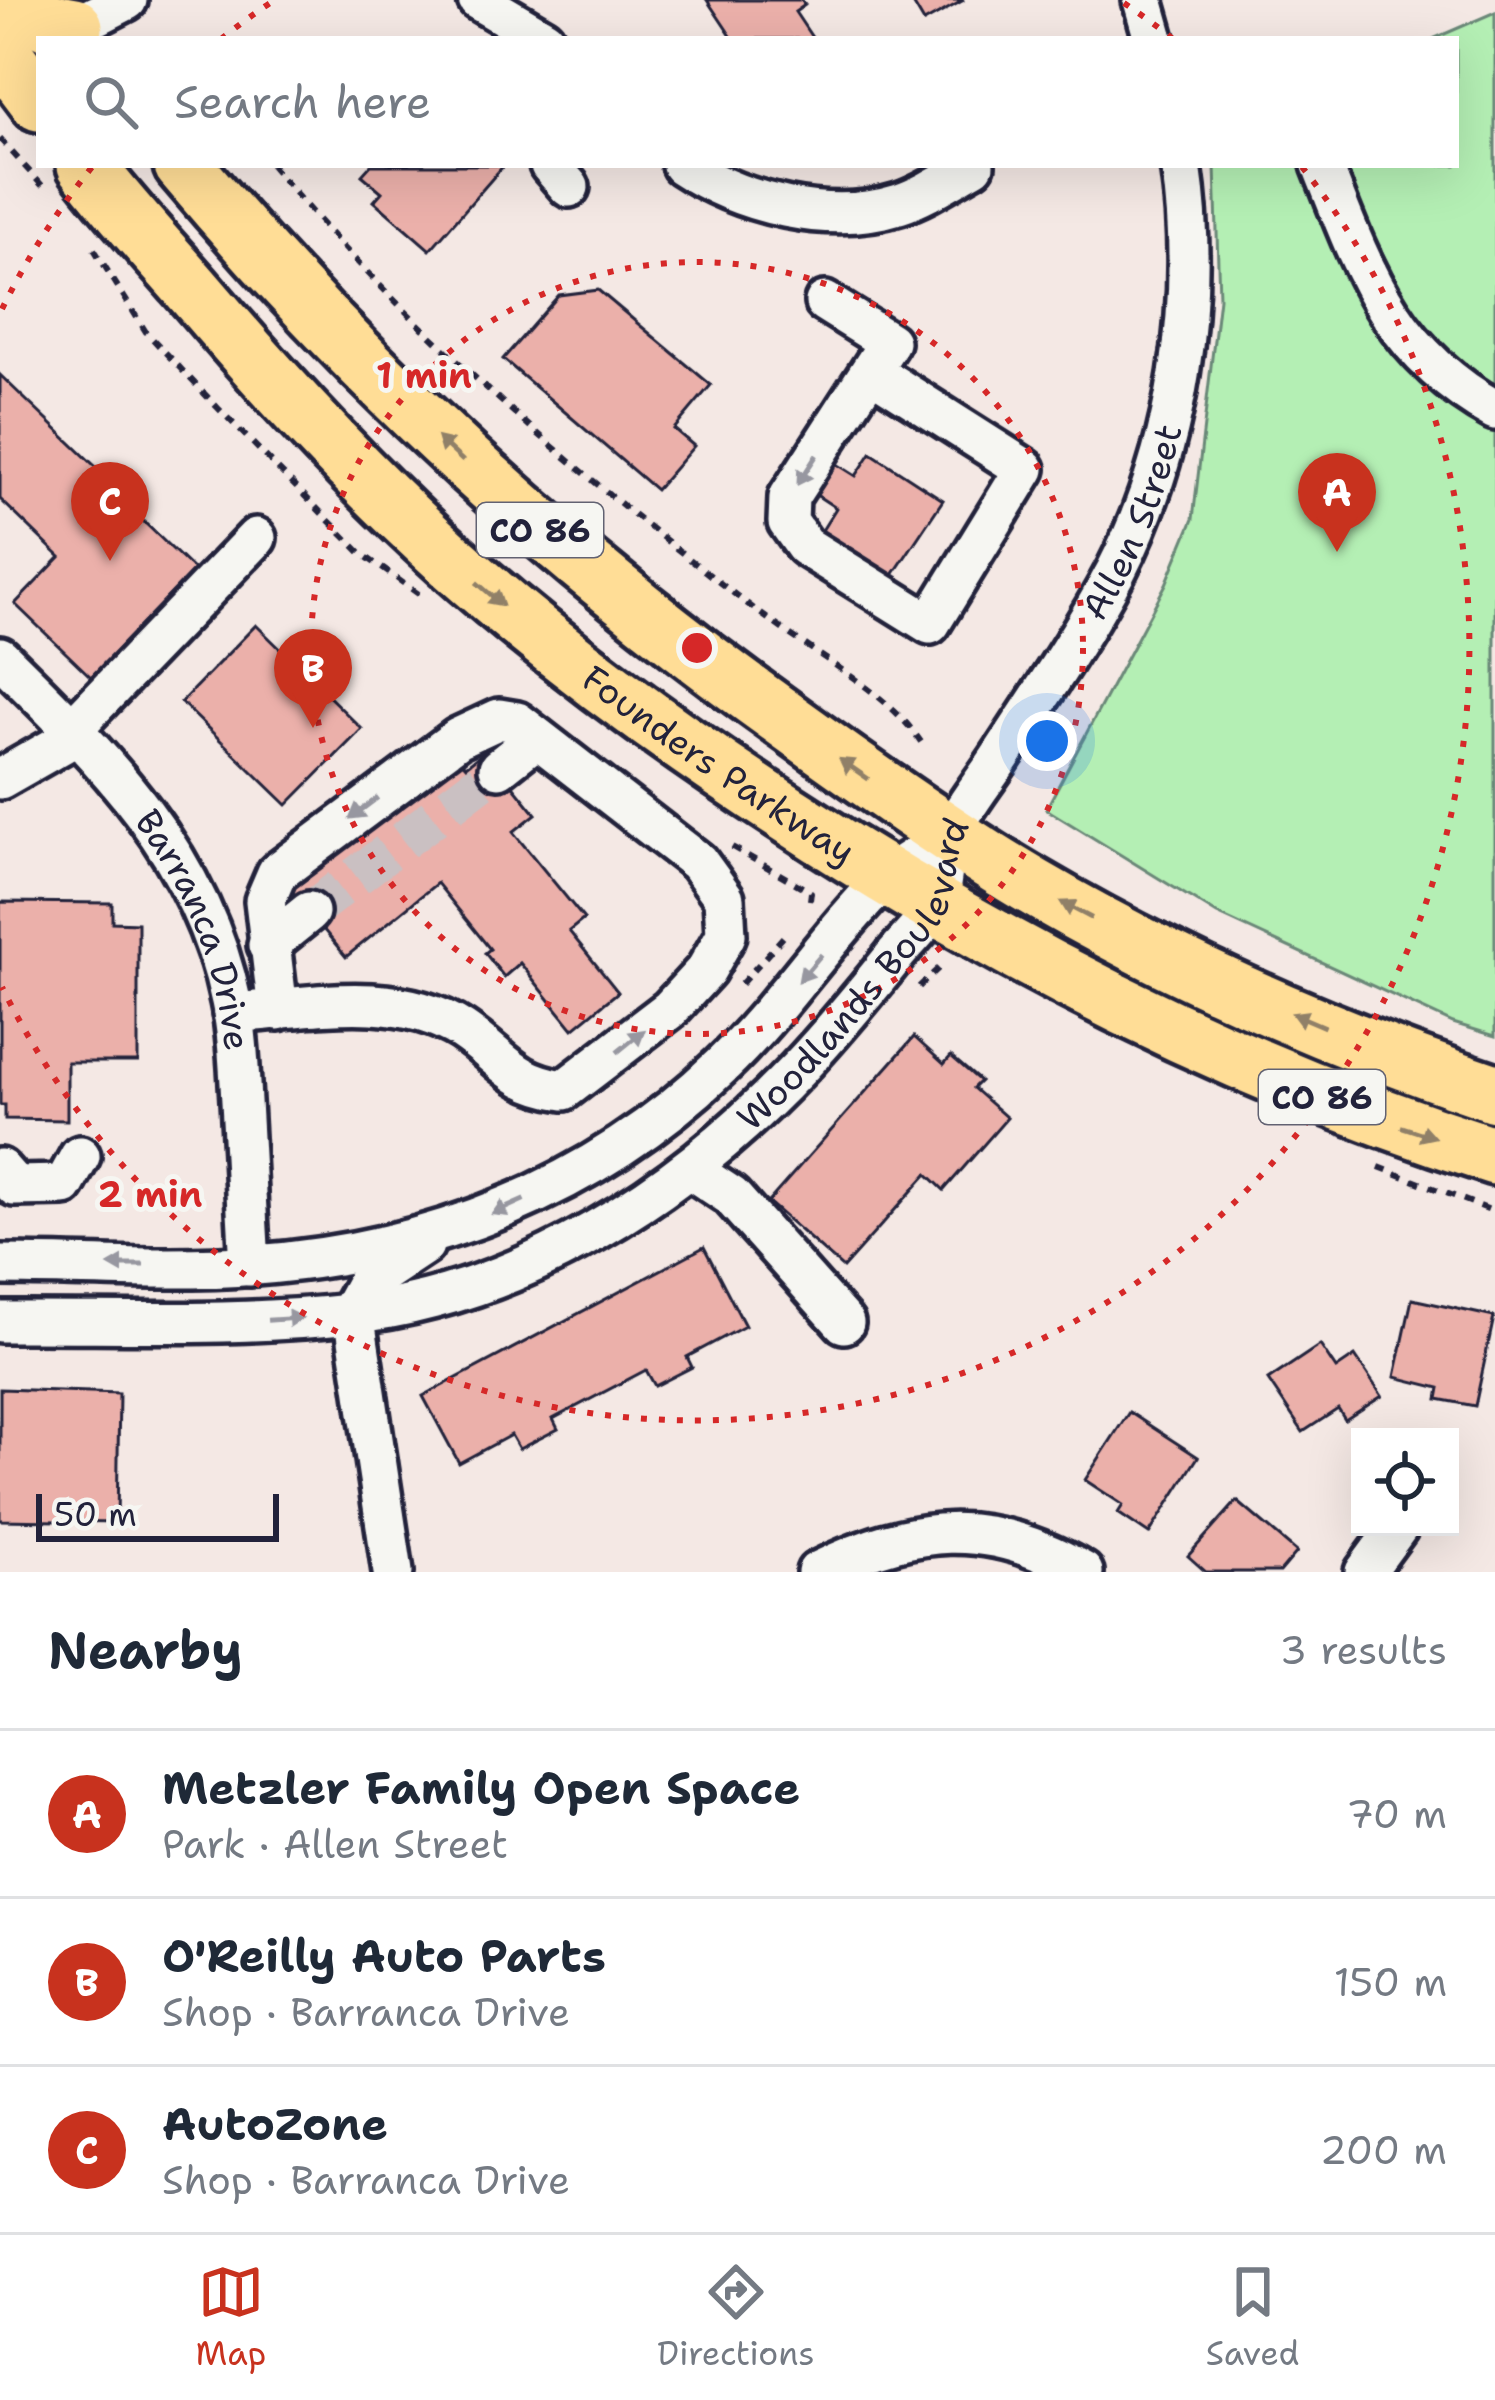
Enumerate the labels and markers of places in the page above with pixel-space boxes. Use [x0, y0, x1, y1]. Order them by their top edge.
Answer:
pin: A [1298, 453, 1376, 552]
pin: C [71, 462, 149, 561]
centre of rings [676, 627, 718, 669]
pin: B [274, 629, 352, 728]

